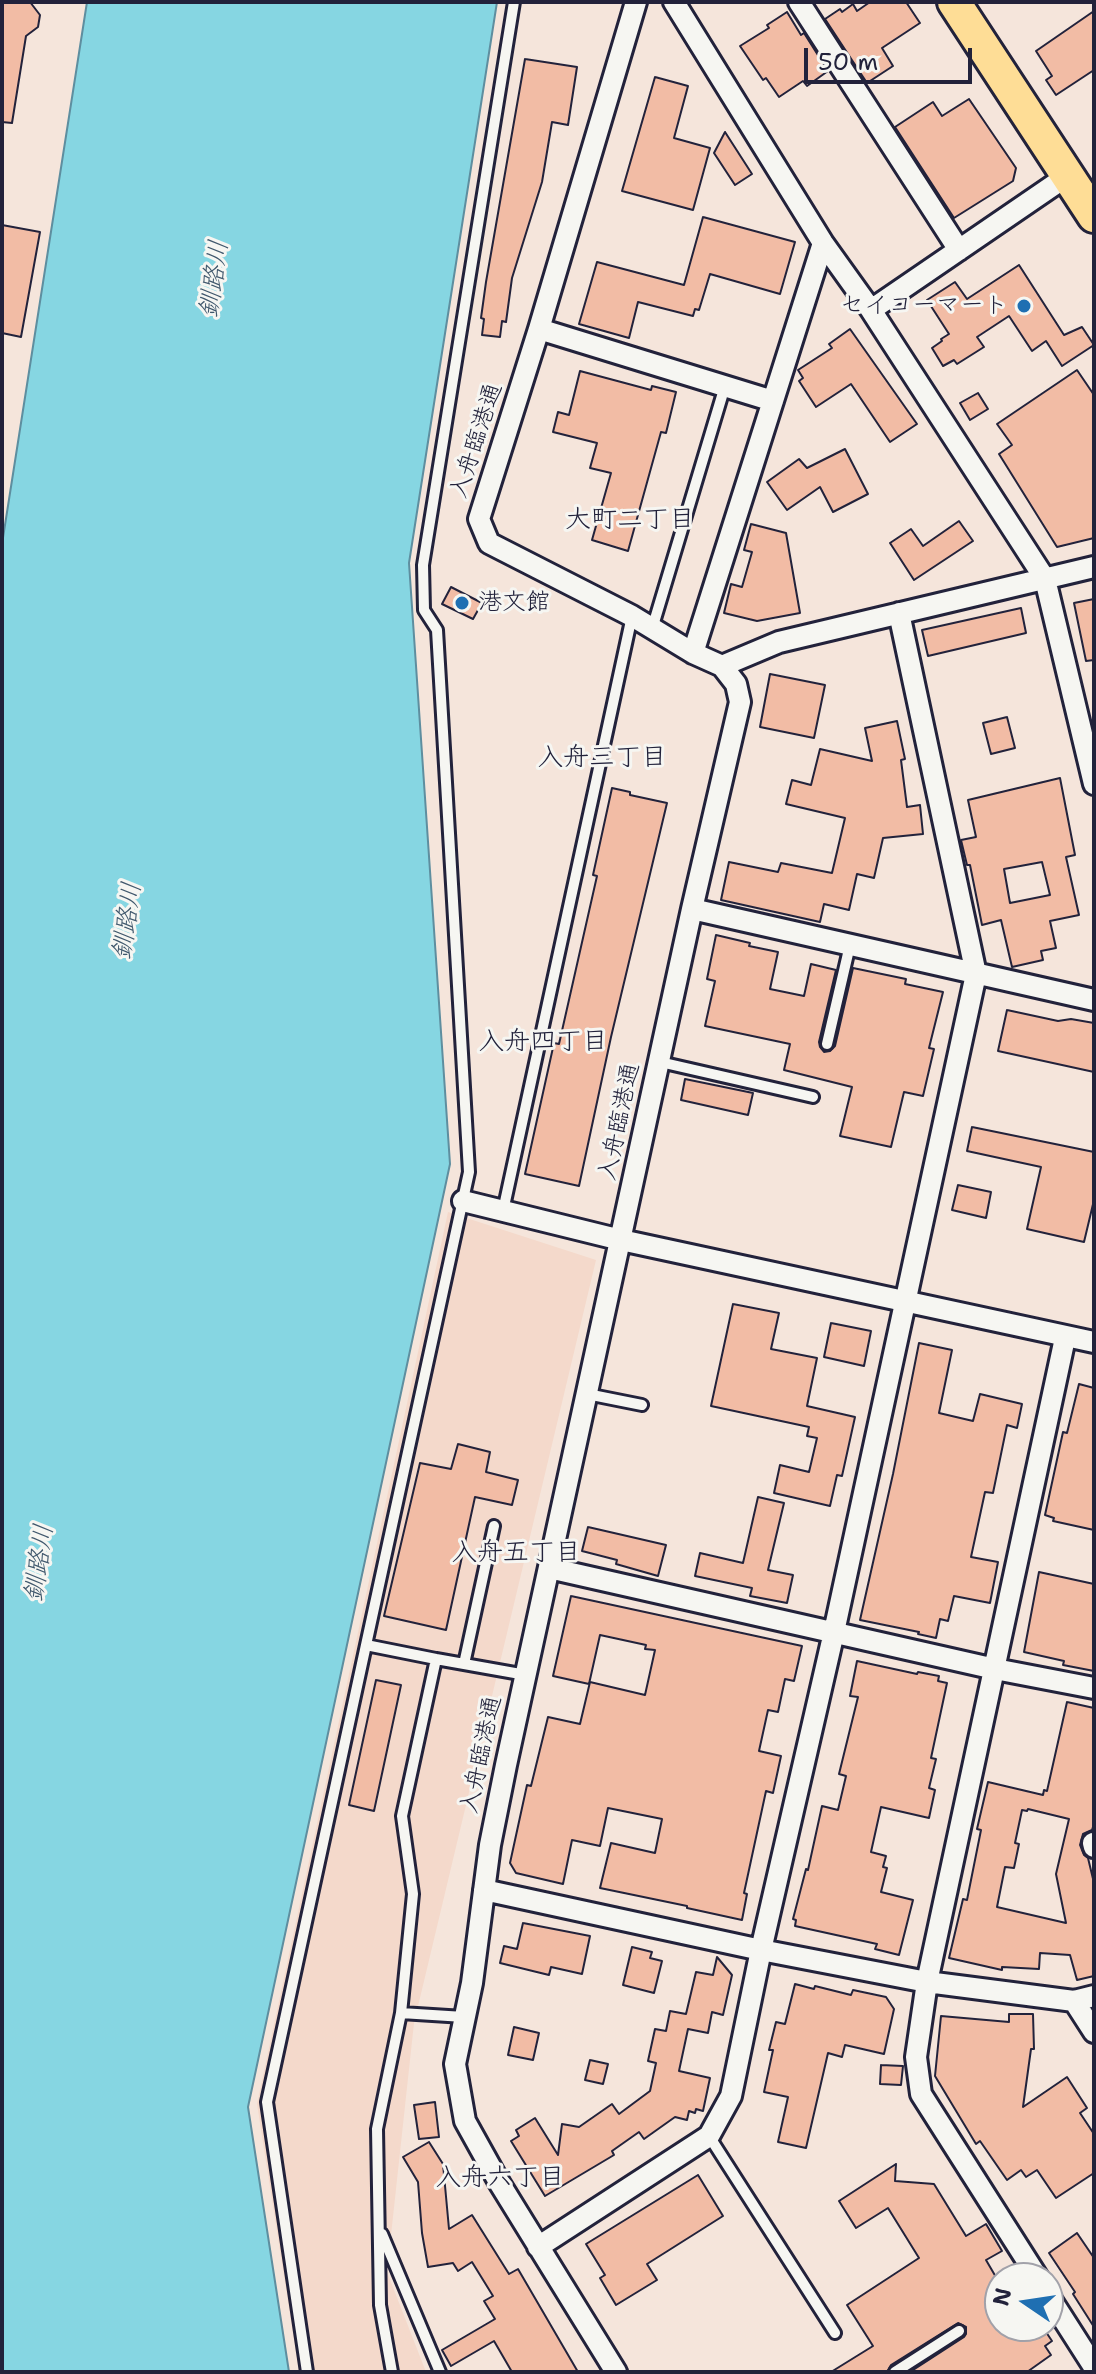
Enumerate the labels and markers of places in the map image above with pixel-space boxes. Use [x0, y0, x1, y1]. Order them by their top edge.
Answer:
place label: セイコーマート [840, 292, 1008, 320]
marker: セイコーマート [1015, 297, 1033, 315]
place label: 港文館 [478, 589, 550, 617]
marker: 港文館 [453, 594, 471, 612]

